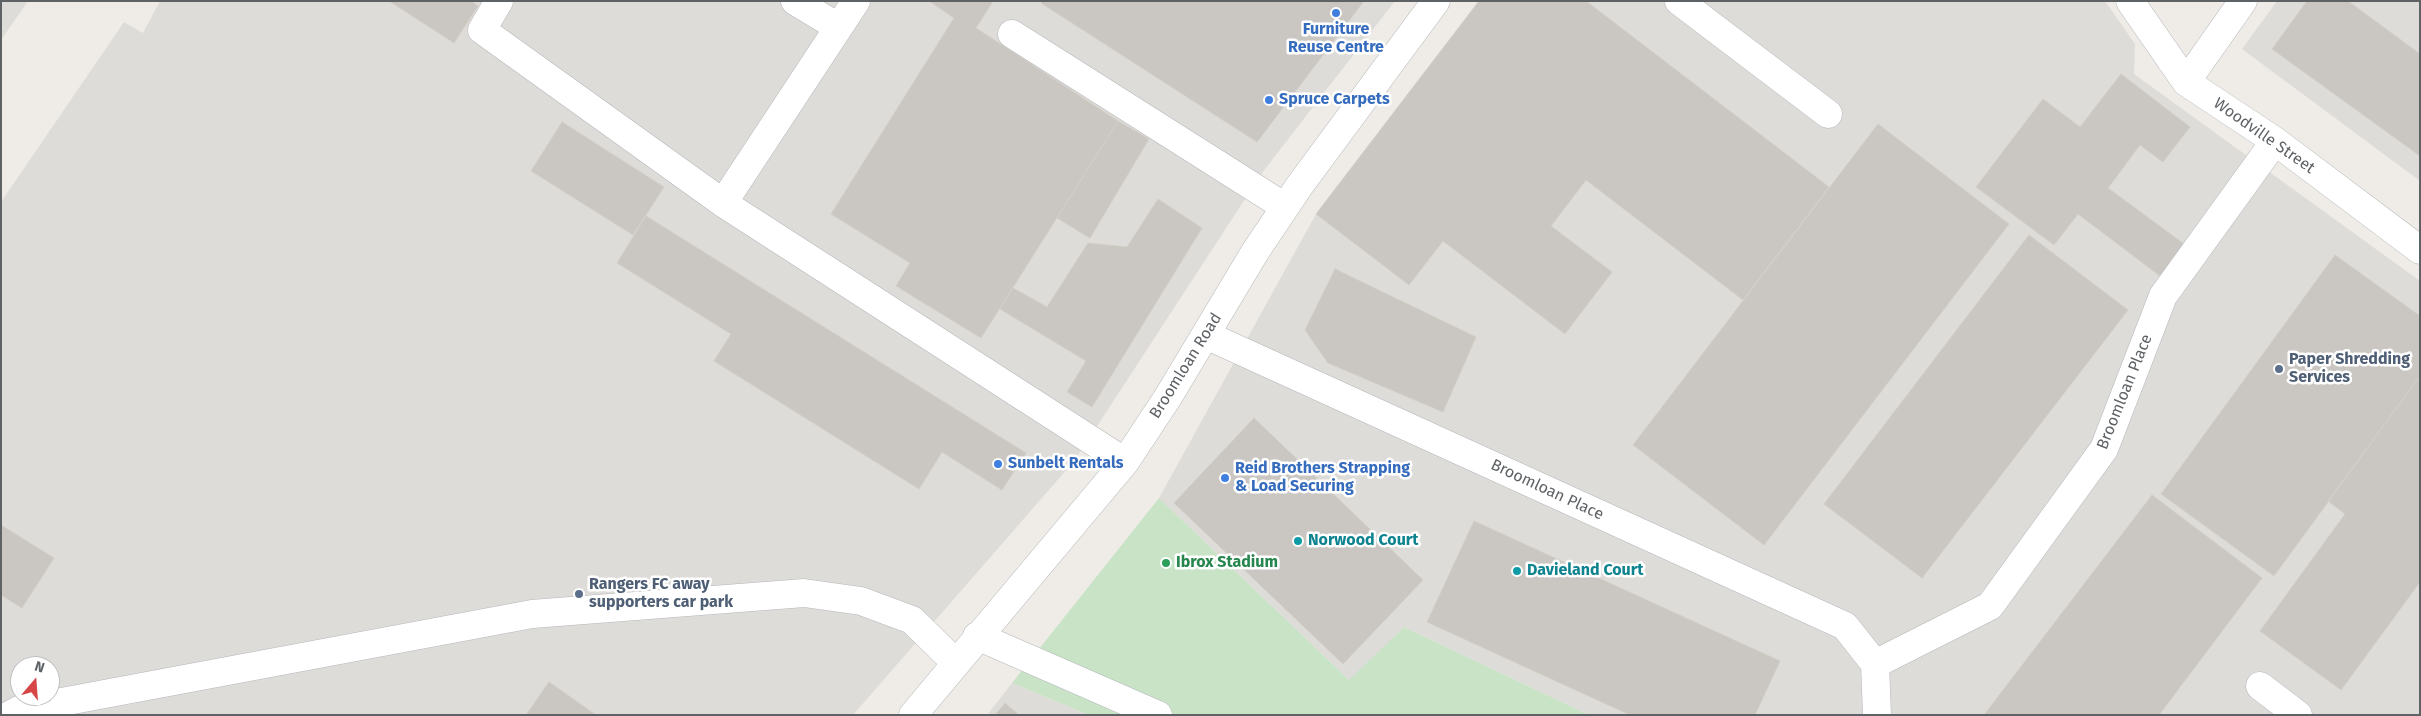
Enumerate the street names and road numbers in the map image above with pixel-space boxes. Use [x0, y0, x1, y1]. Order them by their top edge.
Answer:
street label: Woodville Street [2210, 94, 2318, 178]
street label: Broomloan Road [1146, 310, 1226, 422]
street label: Broomloan Place [2093, 332, 2157, 452]
street label: Broomloan Place [1487, 455, 1607, 525]

